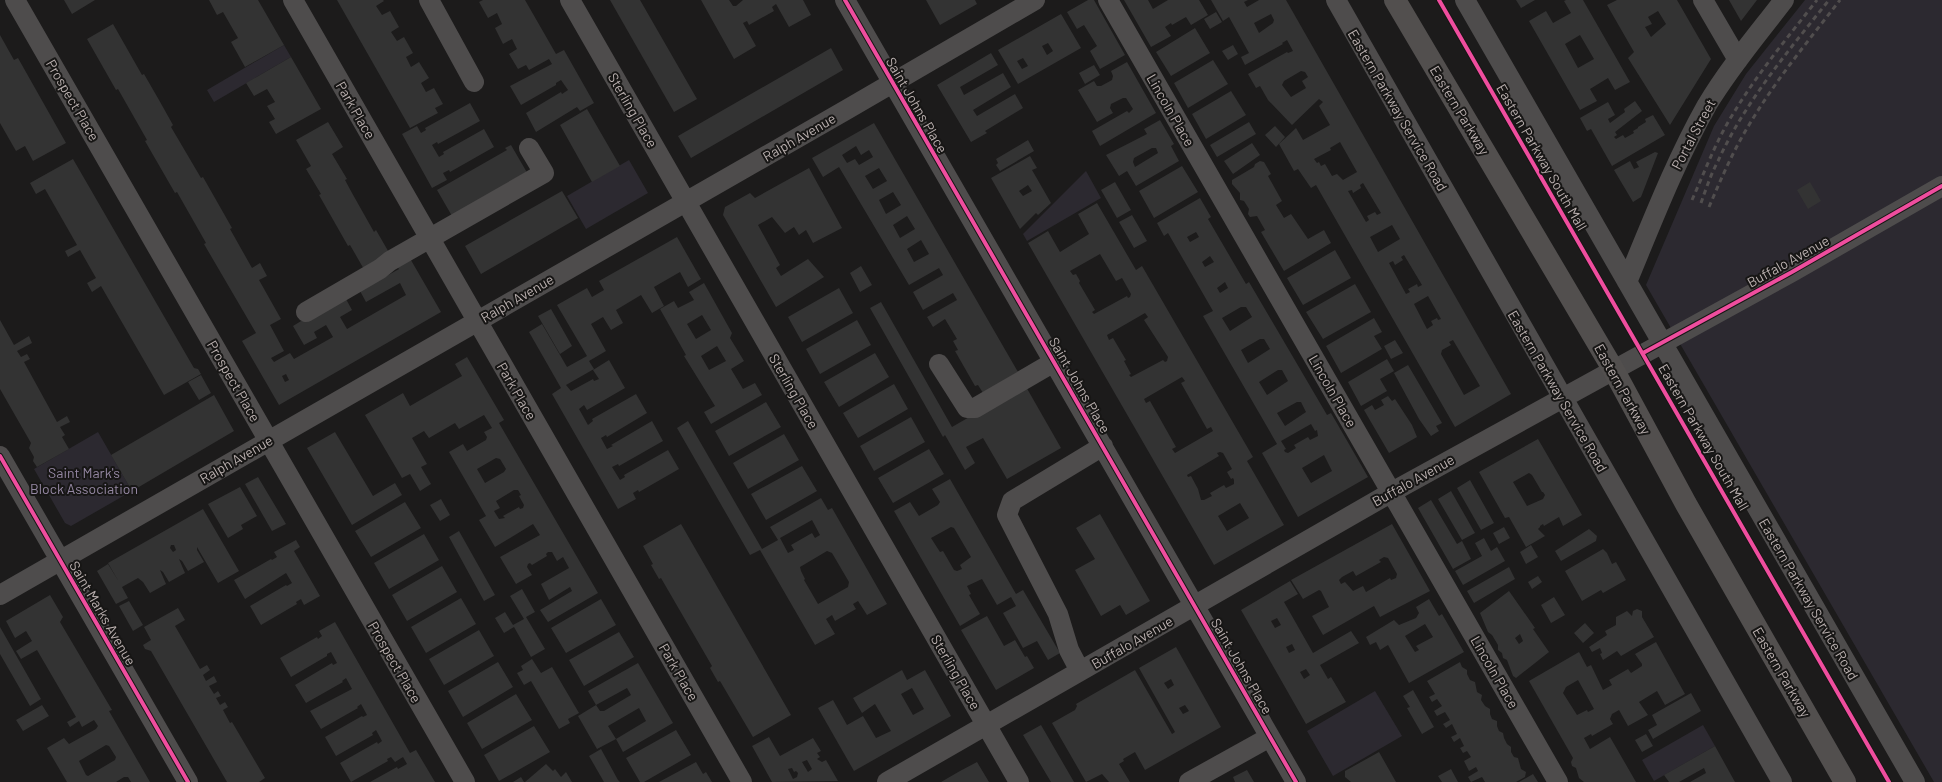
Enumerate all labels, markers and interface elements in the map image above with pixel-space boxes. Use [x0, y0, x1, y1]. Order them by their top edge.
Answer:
street label: Eastern Parkway Service Road [1345, 26, 1451, 194]
street label: Saint Johns Place [883, 54, 951, 156]
street label: Prospect Place [43, 56, 103, 144]
street label: Eastern Parkway [1427, 62, 1494, 158]
street label: Sterling Place [605, 70, 661, 150]
street label: Lincoln Place [1143, 71, 1199, 149]
street label: Park Place [333, 78, 379, 142]
street label: Eastern Parkway South Mall [1493, 81, 1591, 233]
street label: Portal Street [1667, 96, 1719, 172]
street label: Ralph Avenue [759, 109, 839, 165]
street label: Buffalo Avenue [1744, 231, 1832, 291]
street label: Ralph Avenue [477, 270, 557, 326]
street label: Eastern Parkway Service Road [1505, 307, 1611, 475]
street label: Saint Johns Place [1046, 334, 1114, 436]
street label: Prospect Place [204, 337, 264, 425]
street label: Eastern Parkway [1591, 341, 1655, 438]
street label: Sterling Place [766, 351, 822, 431]
street label: Lincoln Place [1305, 352, 1361, 430]
street label: Park Place [494, 359, 540, 423]
street label: Eastern Parkway South Mall [1655, 361, 1753, 513]
street label: Ralph Avenue [196, 431, 276, 487]
street label: Buffalo Avenue [1369, 450, 1457, 510]
park label: Saint Mark's Block Association [30, 464, 138, 497]
street label: Eastern Parkway Service Road [1756, 515, 1862, 683]
street label: Saint Marks Avenue [66, 558, 140, 668]
street label: Buffalo Avenue [1088, 612, 1176, 672]
street label: Saint Johns Place [1208, 615, 1276, 717]
street label: Prospect Place [365, 618, 425, 706]
street label: Eastern Parkway [1749, 624, 1815, 720]
street label: Sterling Place [928, 632, 984, 712]
street label: Lincoln Place [1467, 633, 1523, 711]
street label: Park Place [656, 640, 702, 704]

